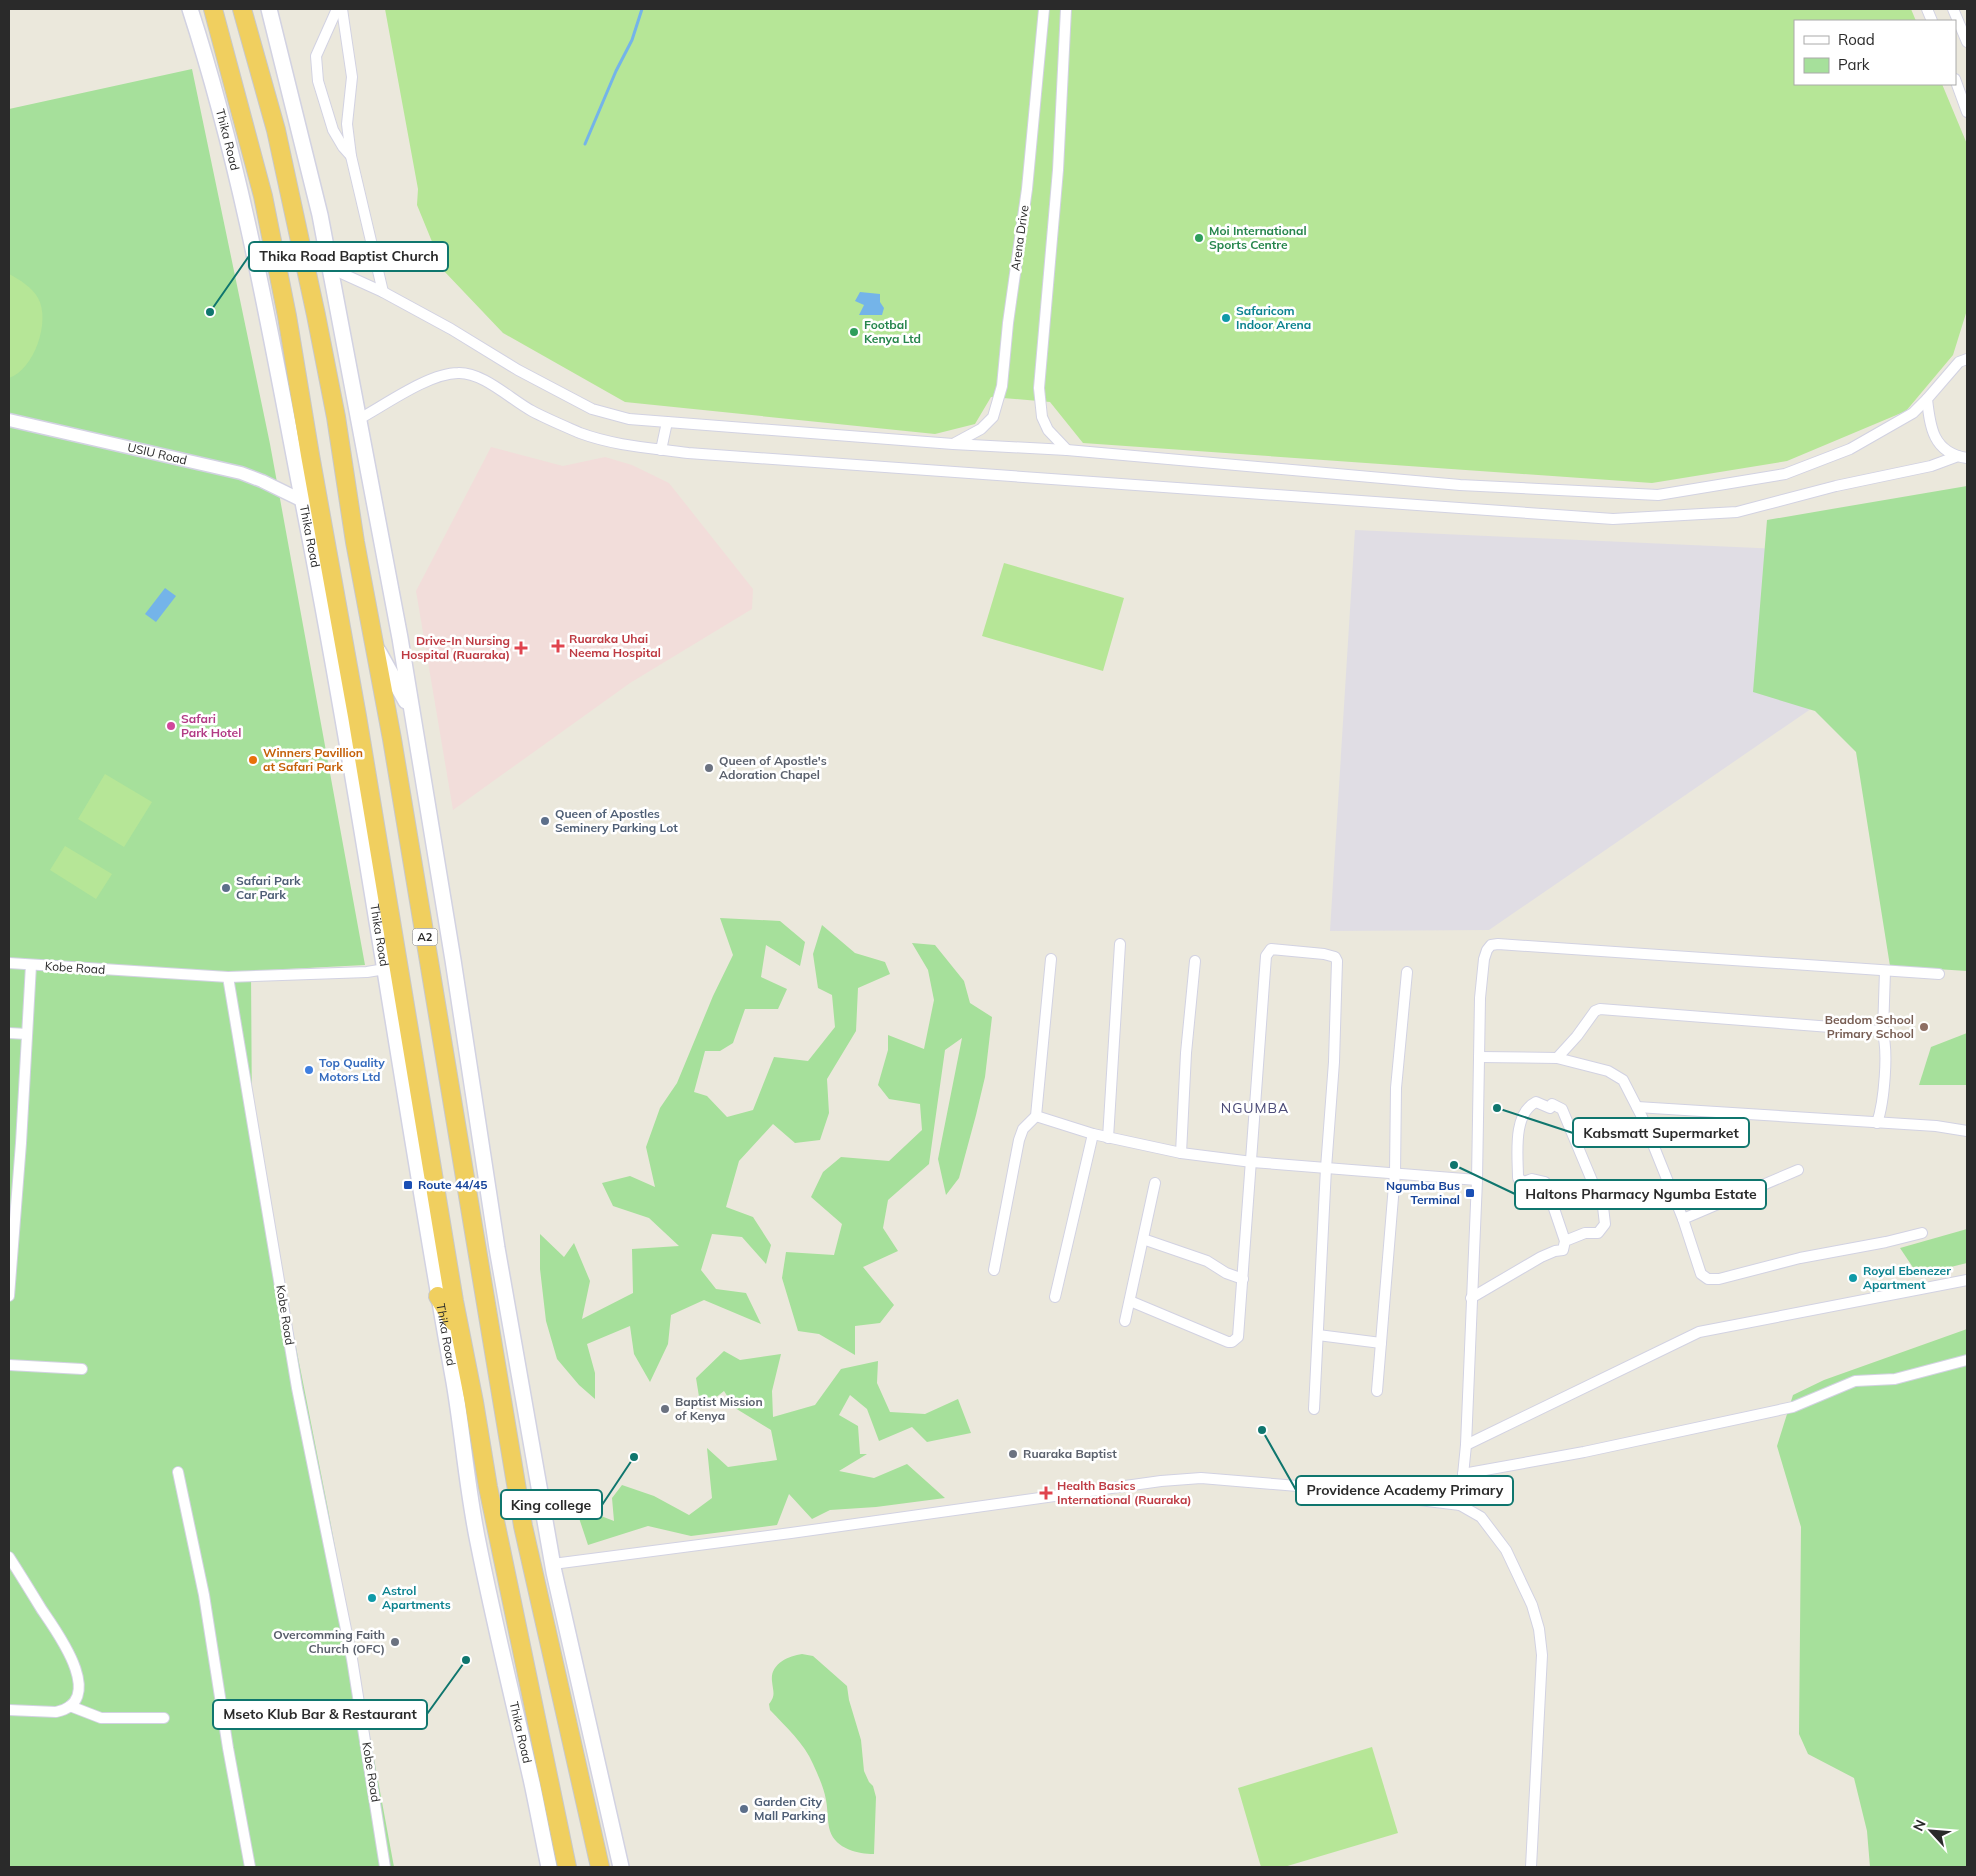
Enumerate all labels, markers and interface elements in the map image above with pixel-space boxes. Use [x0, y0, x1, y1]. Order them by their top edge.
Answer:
legend [1794, 20, 1956, 85]
text: Road [1838, 30, 1875, 49]
text: Park [1838, 55, 1870, 74]
street label: Thika Road [213, 107, 243, 172]
street label: Arena Drive [1007, 204, 1032, 272]
place label: Moi International Sports Centre [1209, 223, 1307, 252]
marker: Moi International Sports Centre [1193, 232, 1205, 244]
callout: Thika Road Baptist Church [249, 242, 448, 271]
text: Thika Road Baptist Church [259, 247, 439, 265]
place label: Safaricom Indoor Arena [1236, 303, 1311, 332]
marker: Safaricom Indoor Arena [1220, 312, 1232, 324]
place label: Footbal Kenya Ltd [864, 317, 921, 346]
marker: Footbal Kenya Ltd [848, 326, 860, 338]
street label: USIU Road [126, 439, 189, 467]
street label: Thika Road [297, 504, 323, 569]
place label: Ruaraka Uhai Neema Hospital [569, 631, 661, 660]
place label: Drive-In Nursing Hospital (Ruaraka) [401, 633, 510, 662]
marker: Ruaraka Uhai Neema Hospital [551, 639, 565, 653]
marker: Drive-In Nursing Hospital (Ruaraka) [514, 641, 528, 655]
place label: Safari Park Hotel [181, 711, 241, 740]
marker: Safari Park Hotel [165, 720, 177, 732]
place label: Winners Pavillion at Safari Park [263, 745, 363, 774]
place label: Queen of Apostle's Adoration Chapel [719, 753, 827, 782]
marker: Winners Pavillion at Safari Park [247, 754, 259, 766]
marker: Queen of Apostle's Adoration Chapel [703, 762, 715, 774]
place label: Queen of Apostles Seminery Parking Lot [555, 806, 678, 835]
marker: Queen of Apostles Seminery Parking Lot [539, 815, 551, 827]
place label: Safari Park Car Park [236, 873, 301, 902]
marker: Safari Park Car Park [220, 882, 232, 894]
street label: Thika Road [367, 903, 392, 967]
road number: A2 [412, 929, 438, 946]
street label: Kobe Road [44, 958, 106, 977]
place label: Beadom School Primary School [1825, 1012, 1914, 1041]
marker: Beadom School Primary School [1918, 1021, 1930, 1033]
place label: Top Quality Motors Ltd [319, 1055, 385, 1084]
marker: Top Quality Motors Ltd [303, 1064, 315, 1076]
district label: NGUMBA [1221, 1099, 1289, 1117]
callout: Kabsmatt Supermarket [1573, 1118, 1749, 1147]
text: Kabsmatt Supermarket [1583, 1124, 1739, 1142]
place label: Route 44/45 [418, 1177, 487, 1192]
place label: Ngumba Bus Terminal [1386, 1178, 1460, 1207]
marker: Route 44/45 [402, 1179, 414, 1191]
callout: Haltons Pharmacy Ngumba Estate [1515, 1180, 1766, 1209]
text: Haltons Pharmacy Ngumba Estate [1525, 1185, 1757, 1203]
marker: Ngumba Bus Terminal [1464, 1187, 1476, 1199]
place label: Royal Ebenezer Apartment [1863, 1263, 1951, 1292]
marker: Royal Ebenezer Apartment [1847, 1272, 1859, 1284]
street label: Kobe Road [273, 1284, 298, 1346]
street label: Thika Road [433, 1302, 459, 1367]
place label: Baptist Mission of Kenya [675, 1394, 763, 1423]
marker: Baptist Mission of Kenya [659, 1403, 671, 1415]
place label: Ruaraka Baptist [1023, 1446, 1117, 1461]
marker: Ruaraka Baptist [1007, 1448, 1019, 1460]
callout: Providence Academy Primary [1296, 1476, 1513, 1505]
place label: Health Basics International (Ruaraka) [1057, 1478, 1192, 1507]
text: Providence Academy Primary [1307, 1481, 1504, 1499]
marker: Health Basics International (Ruaraka) [1039, 1486, 1053, 1500]
callout: King college [501, 1490, 602, 1519]
text: King college [511, 1496, 592, 1514]
place label: Astrol Apartments [382, 1583, 451, 1612]
marker: Astrol Apartments [366, 1592, 378, 1604]
place label: Overcomming Faith Church (OFC) [273, 1627, 385, 1656]
marker: Overcomming Faith Church (OFC) [389, 1636, 401, 1648]
callout: Mseto Klub Bar & Restaurant [213, 1700, 427, 1729]
street label: Thika Road [506, 1700, 535, 1765]
text: Mseto Klub Bar & Restaurant [223, 1705, 418, 1723]
street label: Kobe Road [359, 1741, 384, 1803]
place label: Garden City Mall Parking [754, 1794, 826, 1823]
marker: Garden City Mall Parking [738, 1803, 750, 1815]
north arrow [1906, 1806, 1956, 1856]
text: N [1909, 1817, 1930, 1834]

